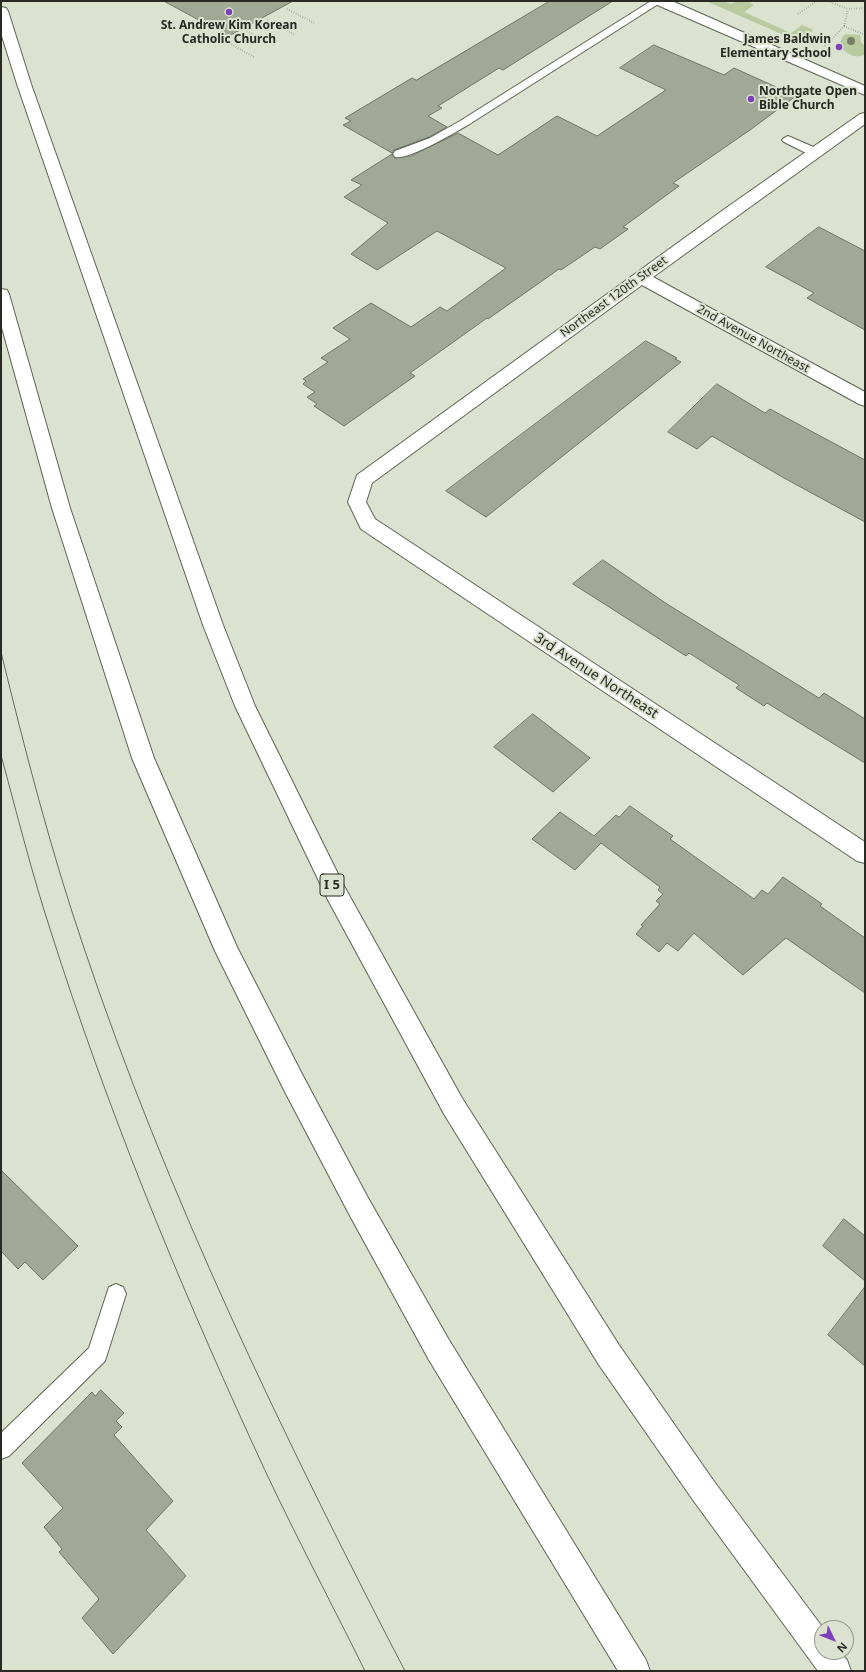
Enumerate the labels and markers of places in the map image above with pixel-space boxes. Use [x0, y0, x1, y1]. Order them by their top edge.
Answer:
marker: St. Andrew Kim Korean Catholic Church [224, 7, 234, 17]
place label: St. Andrew Kim Korean Catholic Church [161, 19, 297, 47]
place label: James Baldwin Elementary School [720, 33, 831, 61]
marker: James Baldwin Elementary School [834, 42, 844, 52]
place label: Northgate Open Bible Church [759, 85, 857, 113]
marker: Northgate Open Bible Church [746, 94, 756, 104]

